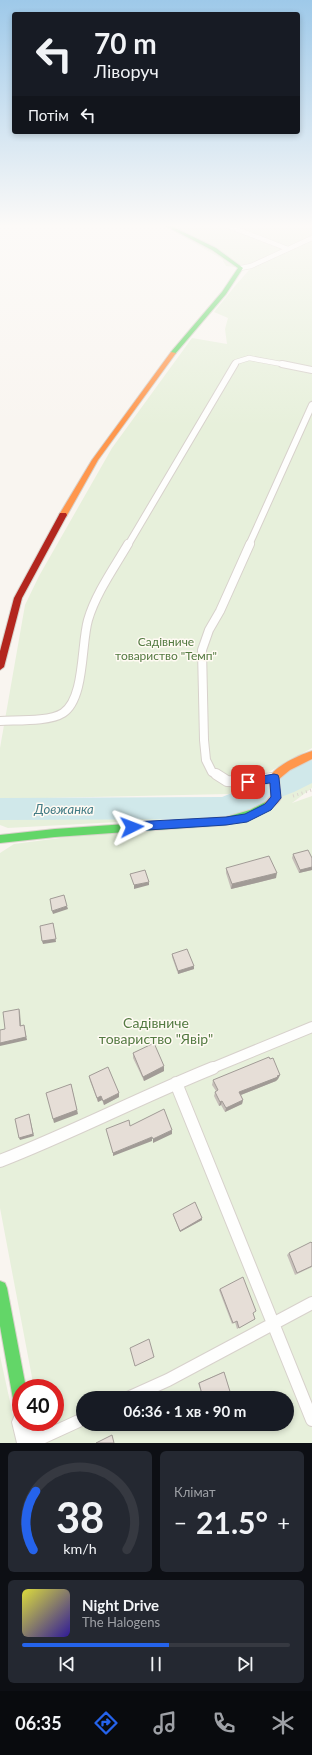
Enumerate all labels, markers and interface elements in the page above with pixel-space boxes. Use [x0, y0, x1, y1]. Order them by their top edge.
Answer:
text: 70 m [94, 26, 157, 60]
icon: left [28, 28, 80, 80]
text: Ліворуч [94, 60, 159, 82]
icon: left [77, 104, 99, 126]
text: Потім [28, 106, 69, 124]
park label: Садівниче товариство "Темп" [115, 634, 217, 663]
pin [231, 765, 265, 799]
icon: arrive [237, 771, 259, 793]
water label: Довжанка [33, 801, 94, 817]
position arrow [111, 806, 153, 848]
park label: Садівниче товариство "Явір" [99, 1014, 213, 1047]
speed limit sign: 40 [12, 1379, 64, 1431]
text: 06:36 · 1 хв · 90 m [124, 1402, 246, 1420]
text: Клімат [174, 1484, 215, 1500]
text: 38 [56, 1491, 104, 1541]
text: 21.5° [196, 1504, 268, 1540]
text: − [174, 1509, 187, 1536]
text: + [277, 1509, 290, 1536]
text: km/h [63, 1539, 97, 1556]
text: Night Drive [82, 1596, 159, 1614]
text: The Halogens [82, 1614, 160, 1630]
icon: previous [56, 1653, 78, 1675]
icon: pause [145, 1653, 167, 1675]
icon: next [234, 1653, 256, 1675]
icon: directions [92, 1709, 120, 1737]
icon: music [151, 1709, 179, 1737]
icon: phone [210, 1709, 238, 1737]
icon: climate [269, 1709, 297, 1737]
text: 06:35 [15, 1712, 62, 1734]

